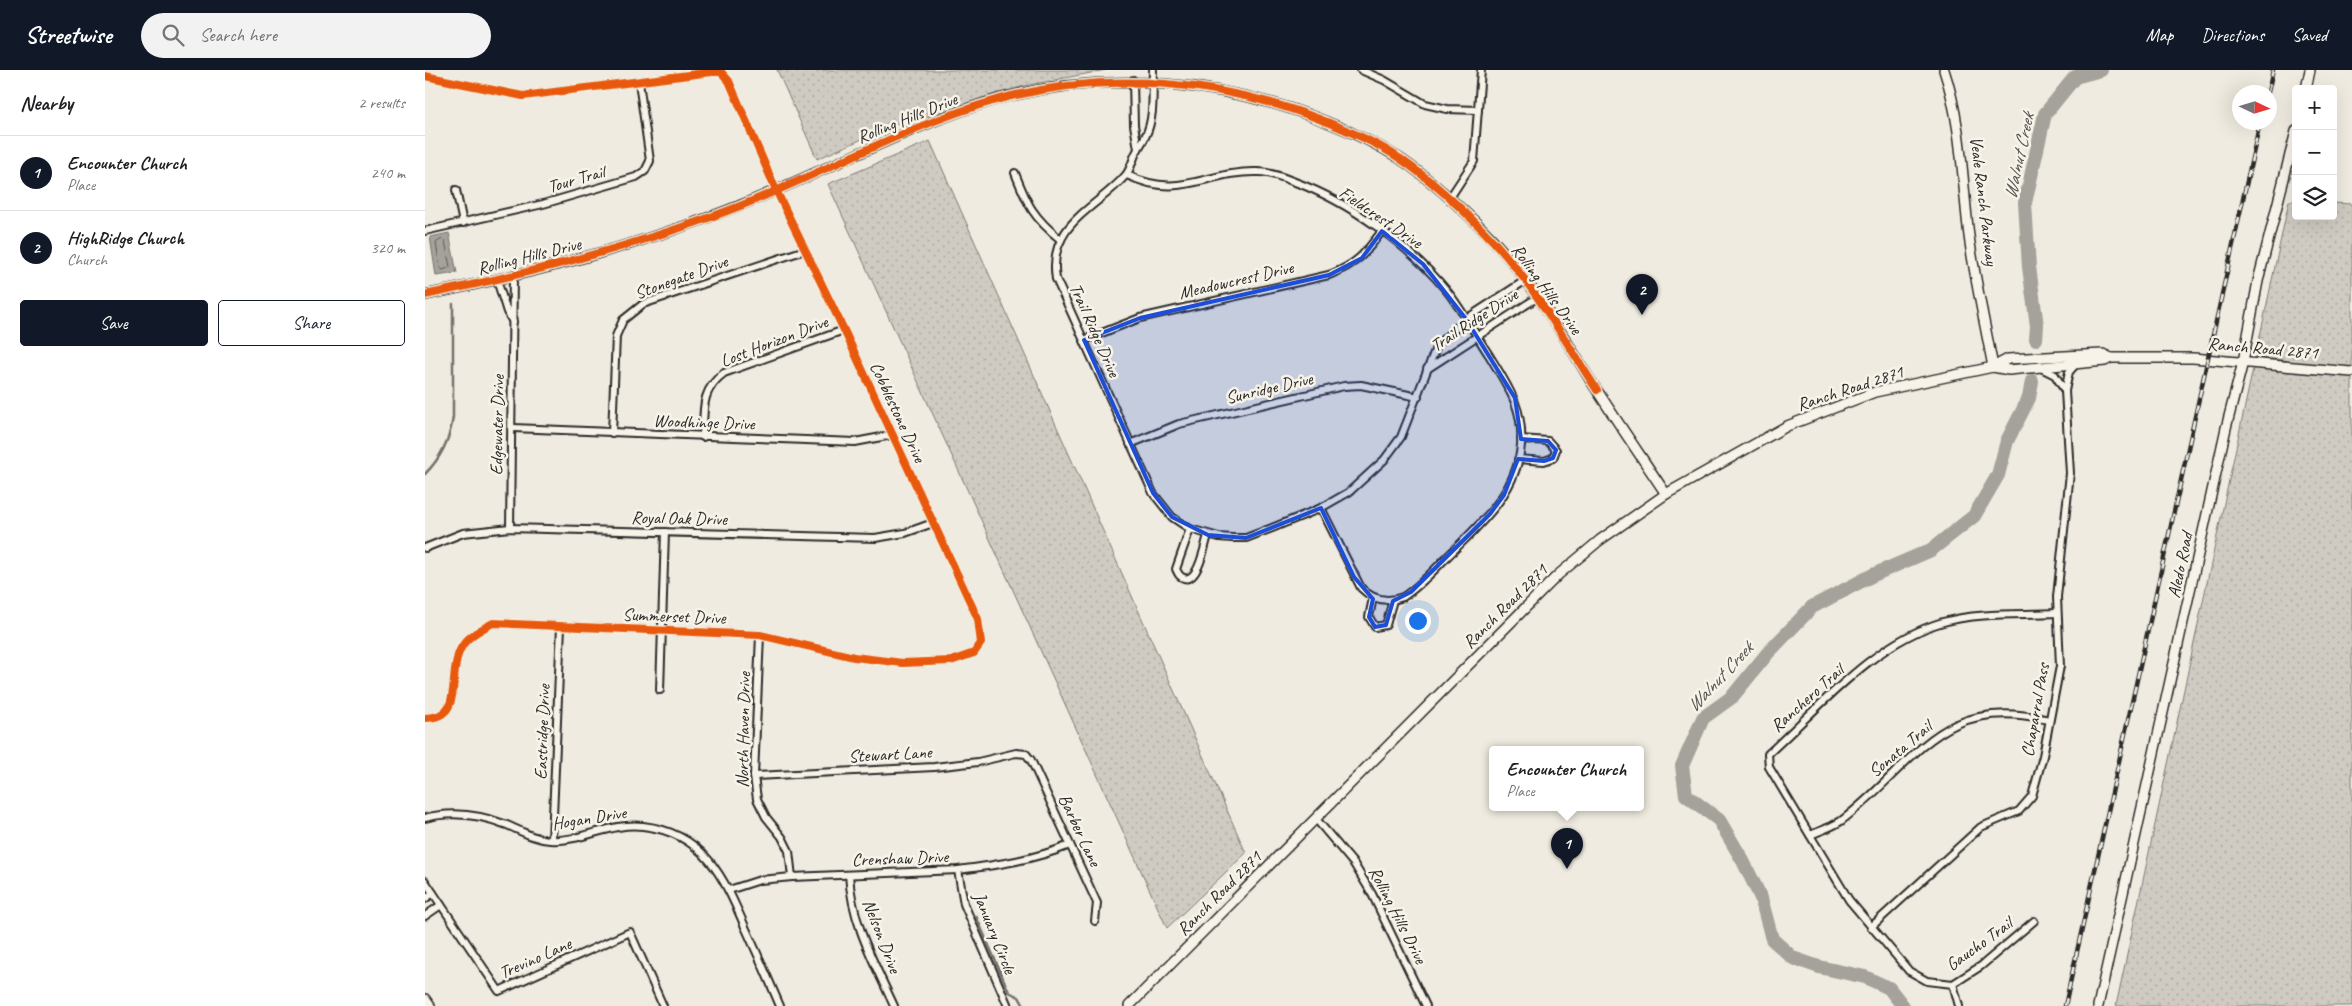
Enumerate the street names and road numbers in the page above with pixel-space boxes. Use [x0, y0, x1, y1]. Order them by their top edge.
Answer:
street label: Rolling Hills Drive [854, 87, 961, 148]
street label: Veale Ranch Parkway [1965, 135, 2003, 269]
street label: Tour Trail [545, 160, 610, 198]
street label: Fieldcrest Drive [1335, 181, 1428, 253]
street label: Rolling Hills Drive [475, 232, 584, 280]
street label: Rolling Hills Drive [1507, 240, 1588, 339]
street label: Stonegate Drive [631, 250, 732, 304]
street label: Meadowcrest Drive [1177, 256, 1296, 304]
street label: Trail Ridge Drive [1065, 280, 1126, 381]
street label: Trail Ridge Drive [1426, 283, 1523, 356]
street label: Lost Horizon Drive [717, 310, 832, 372]
street label: Ranch Road 2871 [2207, 332, 2320, 364]
street label: Cobblestone Drive [865, 358, 931, 467]
street label: Ranch Road 2871 [1794, 360, 1907, 416]
street label: Sunridge Drive [1223, 367, 1316, 409]
street label: Edgewater Drive [485, 374, 509, 475]
street label: Woodhinge Drive [653, 409, 756, 435]
street label: Royal Oak Drive [631, 506, 728, 530]
street label: Aledo Road [2162, 527, 2198, 600]
street label: Ranch Road 2871 [1458, 558, 1553, 653]
street label: Summerset Drive [622, 603, 727, 629]
street label: Ranchero Trail [1766, 657, 1850, 737]
street label: Chaparral Pass [2016, 660, 2054, 758]
street label: North Haven Drive [731, 671, 755, 788]
street label: Eastridge Drive [529, 683, 555, 780]
street label: Sonata Trail [1864, 714, 1938, 782]
street label: Stewart Lane [848, 741, 933, 767]
street label: Barber Lane [1054, 790, 1107, 871]
street label: Hogan Drive [550, 801, 629, 835]
street label: Crenshaw Drive [851, 845, 950, 871]
street label: Ranch Road 2871 [1172, 845, 1267, 940]
street label: Rolling Hills Drive [1364, 863, 1432, 968]
street label: January Circle [968, 888, 1022, 978]
street label: Nelson Drive [858, 896, 907, 977]
street label: Gaucho Trail [1942, 911, 2019, 975]
street label: Trevino Lane [495, 932, 576, 984]

